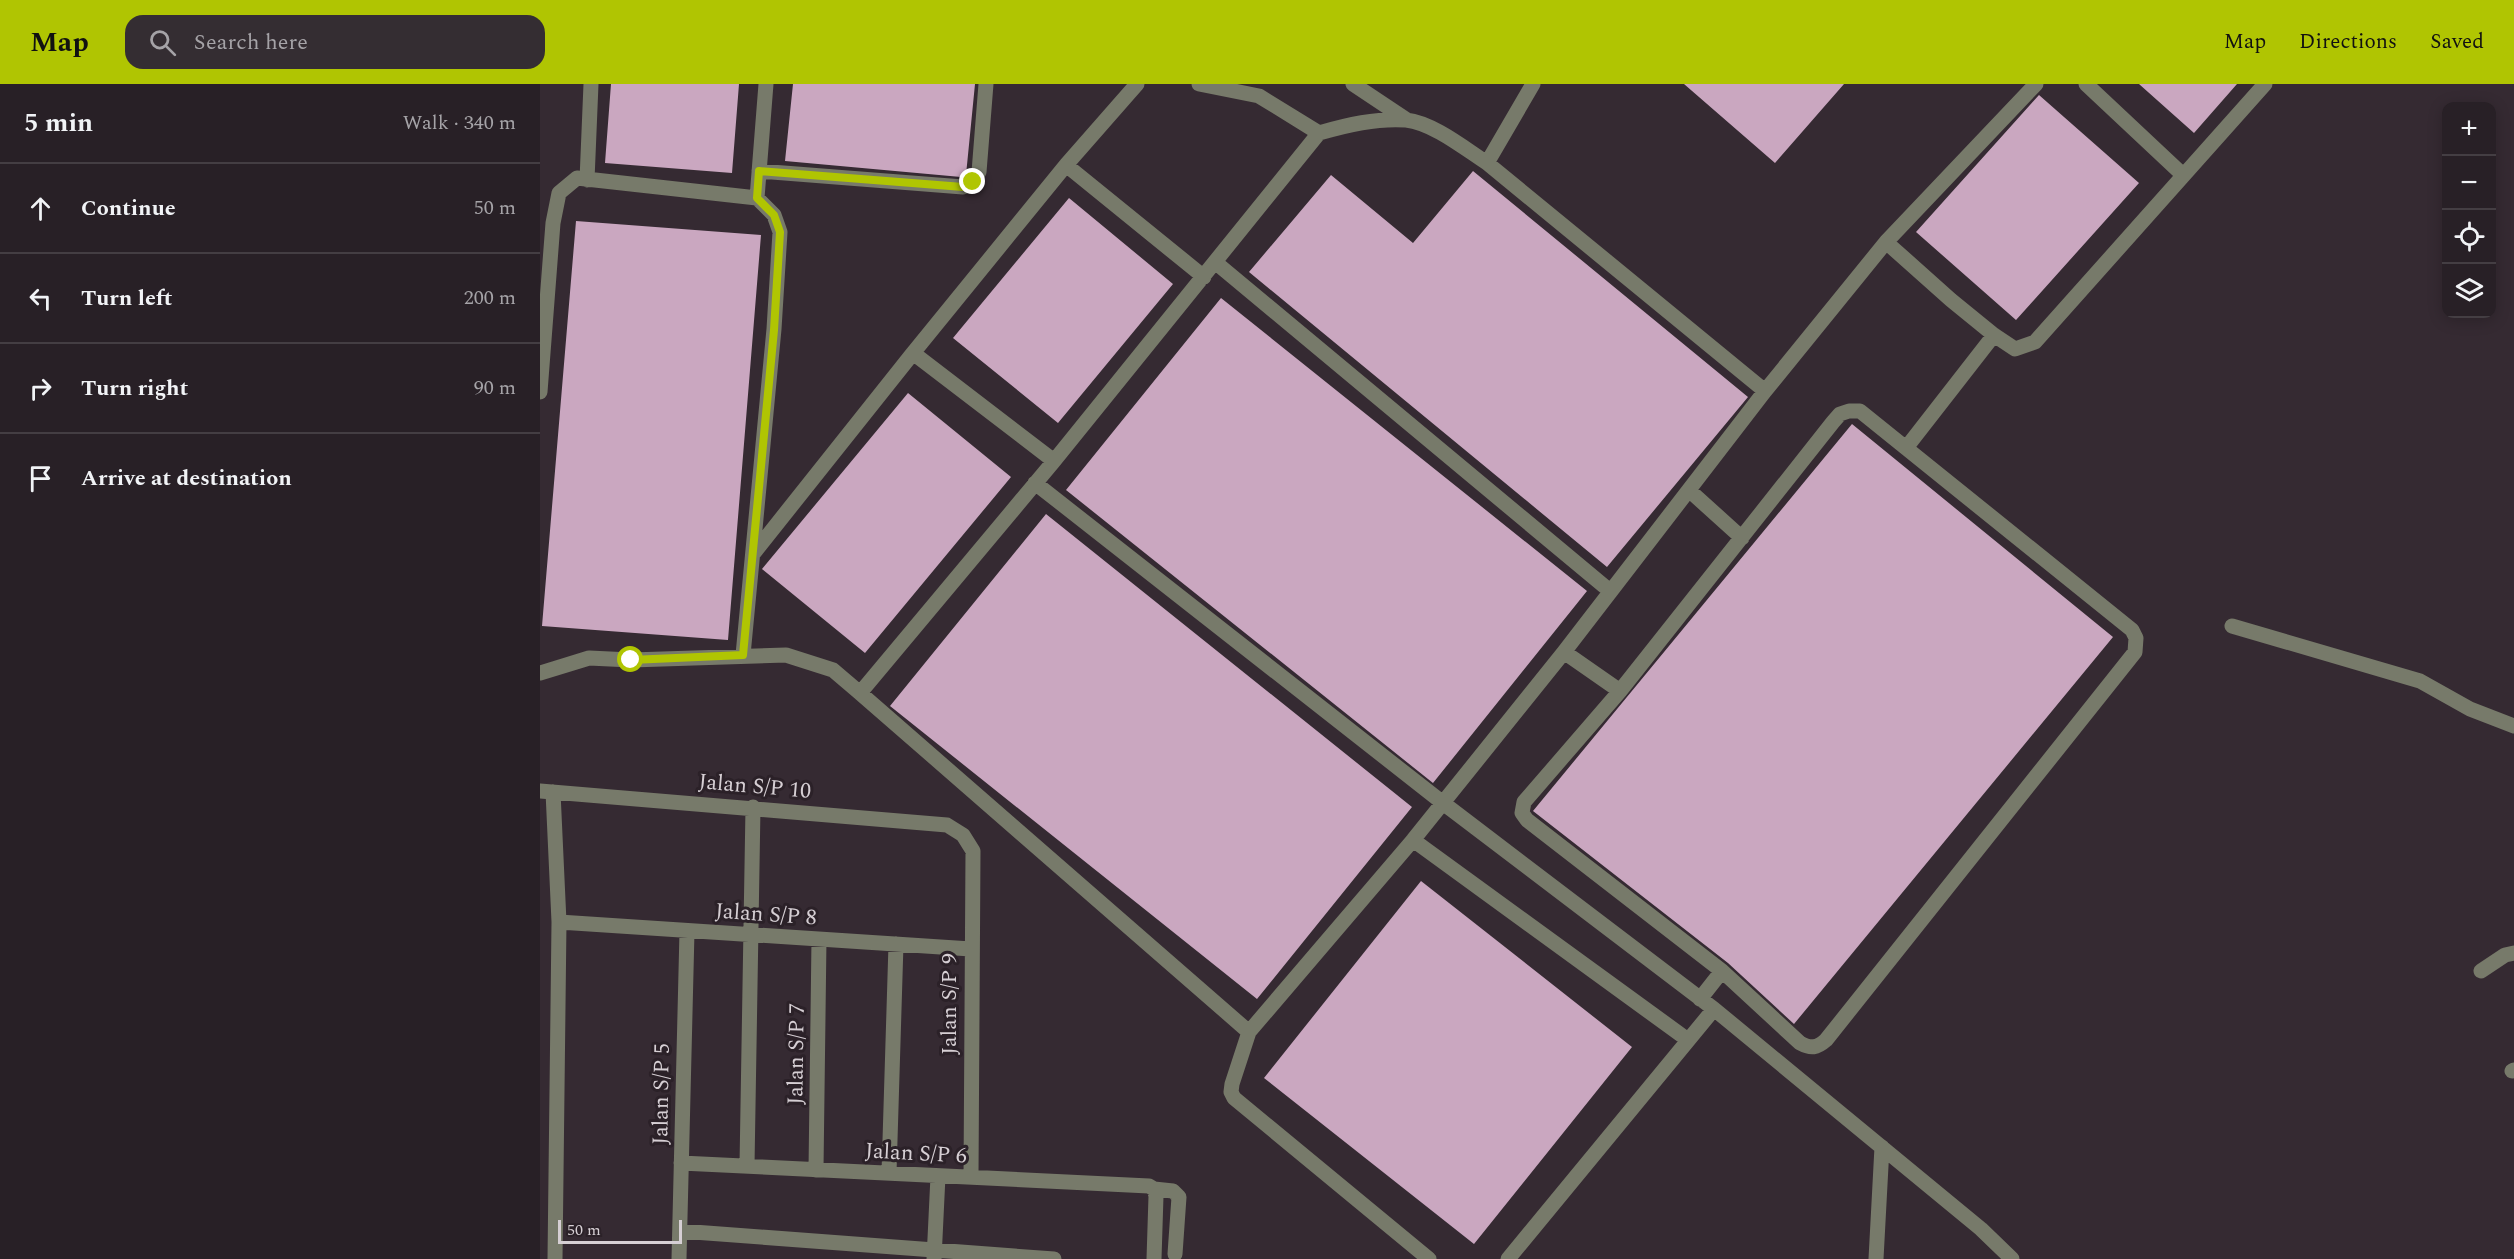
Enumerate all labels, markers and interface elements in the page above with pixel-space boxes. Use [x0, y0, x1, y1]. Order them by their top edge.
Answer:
search box [125, 15, 545, 69]
text: Map [30, 21, 89, 64]
icon: search [146, 26, 179, 59]
text: Search here [194, 26, 308, 59]
text: Map [2224, 26, 2266, 58]
text: Directions [2299, 26, 2397, 58]
text: Saved [2430, 26, 2484, 58]
map controls [2442, 102, 2496, 318]
button: + [2442, 102, 2496, 156]
text: 5 min [24, 103, 93, 143]
text: Walk · 340 m [403, 108, 516, 138]
button: − [2442, 156, 2496, 210]
route end [959, 168, 985, 194]
icon: ahead [24, 192, 57, 225]
text: Continue [81, 192, 176, 225]
text: 50 m [474, 193, 516, 223]
button: locate [2442, 210, 2496, 264]
button: layers [2442, 264, 2496, 318]
icon: left [24, 282, 57, 315]
text: Turn left [81, 282, 173, 315]
text: 200 m [464, 283, 516, 313]
icon: right [24, 372, 57, 405]
text: Turn right [81, 372, 188, 405]
text: 90 m [474, 373, 516, 403]
icon: arrive [24, 462, 57, 495]
text: Arrive at destination [81, 462, 292, 495]
route start [617, 646, 643, 672]
street label: Jalan S/P 10 [697, 765, 813, 808]
street label: Jalan S/P 8 [714, 894, 818, 935]
street label: Jalan S/P 9 [933, 953, 966, 1055]
street label: Jalan S/P 7 [779, 1003, 814, 1105]
street label: Jalan S/P 5 [644, 1043, 679, 1145]
street label: Jalan S/P 6 [864, 1134, 968, 1173]
scale bar [558, 1217, 682, 1244]
text: 50 m [567, 1218, 601, 1242]

